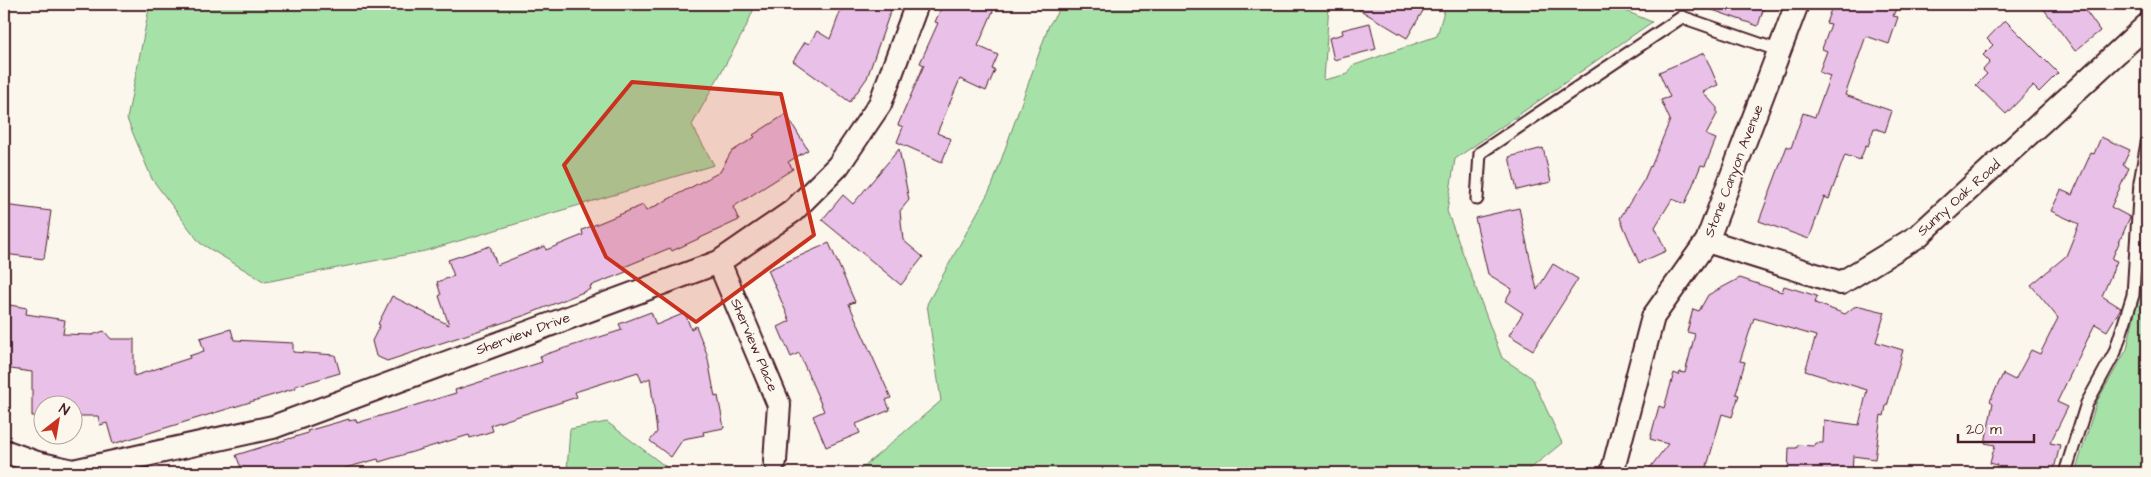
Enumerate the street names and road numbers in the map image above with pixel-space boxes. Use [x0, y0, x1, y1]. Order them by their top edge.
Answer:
street label: Stone Canyon Avenue [1700, 101, 1769, 240]
street label: Sunny Oak Road [1913, 155, 2005, 241]
street label: Sherview Place [725, 295, 783, 395]
street label: Sherview Drive [473, 308, 573, 360]

